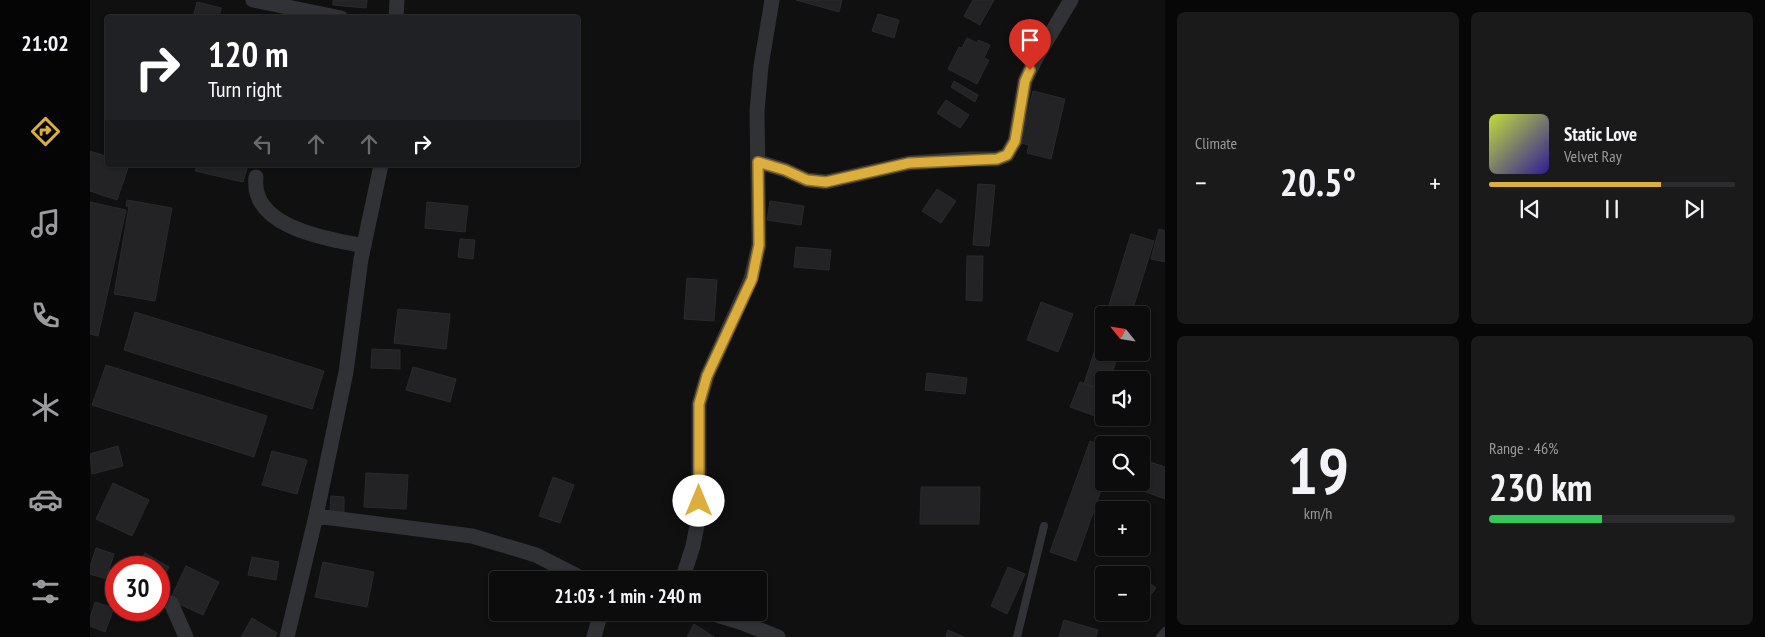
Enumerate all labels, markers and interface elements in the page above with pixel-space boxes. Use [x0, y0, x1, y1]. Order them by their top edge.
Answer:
pin [1009, 19, 1051, 70]
icon: arrive [1016, 26, 1044, 54]
text: 21:02 [21, 29, 69, 57]
text: 120 m [208, 31, 289, 77]
icon: right [125, 35, 190, 100]
text: Turn right [208, 75, 282, 103]
icon: directions [28, 114, 63, 149]
text: Static Love [1564, 122, 1637, 146]
icon: left [249, 130, 277, 158]
icon: ahead [302, 130, 330, 158]
icon: ahead [355, 130, 383, 158]
icon: right [408, 130, 436, 158]
text: Climate [1195, 133, 1237, 153]
text: Velvet Ray [1564, 146, 1622, 166]
text: 20.5° [1280, 157, 1356, 206]
text: − [1195, 164, 1207, 201]
text: + [1429, 164, 1441, 201]
icon: previous [1516, 195, 1544, 223]
icon: pause [1598, 195, 1626, 223]
icon: next [1680, 195, 1708, 223]
icon: music [28, 206, 63, 241]
icon: phone [28, 298, 63, 333]
north arrow [1095, 306, 1150, 361]
map controls [1095, 306, 1150, 621]
button: sound [1095, 371, 1150, 426]
icon: climate [28, 390, 63, 425]
text: 19 [1287, 428, 1349, 512]
button: search [1095, 436, 1150, 491]
text: Range · 46% [1489, 438, 1558, 458]
text: 230 km [1489, 462, 1592, 511]
position arrow [672, 474, 724, 526]
icon: car [28, 482, 63, 517]
button: + [1095, 501, 1150, 556]
text: km/h [1304, 503, 1332, 523]
speed limit sign: 30 [105, 556, 170, 621]
button: − [1095, 566, 1150, 621]
icon: filters [28, 574, 63, 609]
text: 21:03 · 1 min · 240 m [555, 584, 701, 608]

